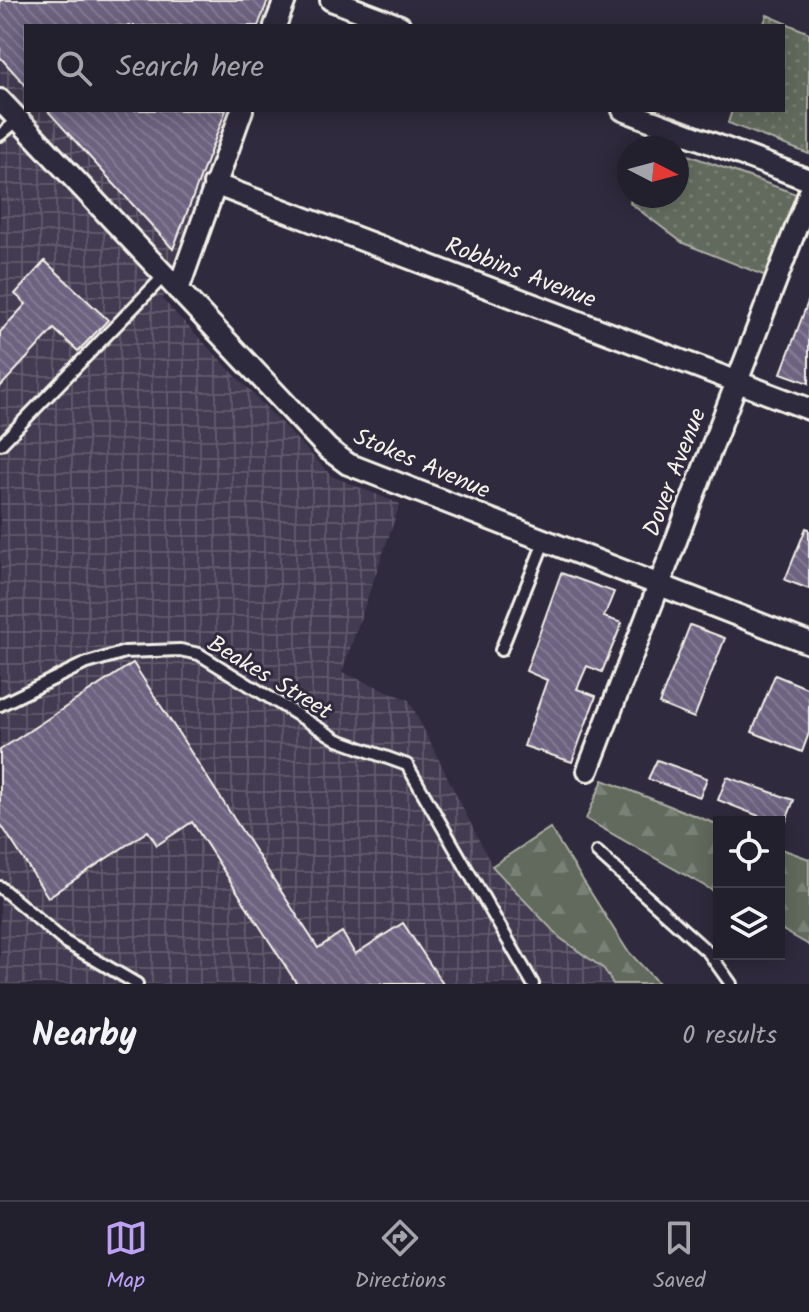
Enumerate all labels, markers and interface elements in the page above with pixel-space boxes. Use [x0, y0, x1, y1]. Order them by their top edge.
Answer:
search box [24, 24, 785, 112]
text: Search here [116, 44, 264, 92]
icon: search [52, 46, 96, 90]
north arrow [617, 136, 689, 208]
street label: Robbins Avenue [439, 227, 602, 320]
street label: Dover Avenue [633, 402, 718, 543]
street label: Stokes Avenue [347, 418, 496, 511]
street label: Beakes Street [199, 625, 340, 731]
map controls [713, 816, 785, 960]
button: locate [713, 816, 785, 888]
button: layers [713, 888, 785, 960]
text: Nearby [32, 1009, 137, 1063]
text: 0 results [682, 1015, 777, 1057]
tab: Map [104, 1216, 148, 1299]
tab: Directions [355, 1216, 446, 1299]
tab: Saved [653, 1216, 705, 1299]

